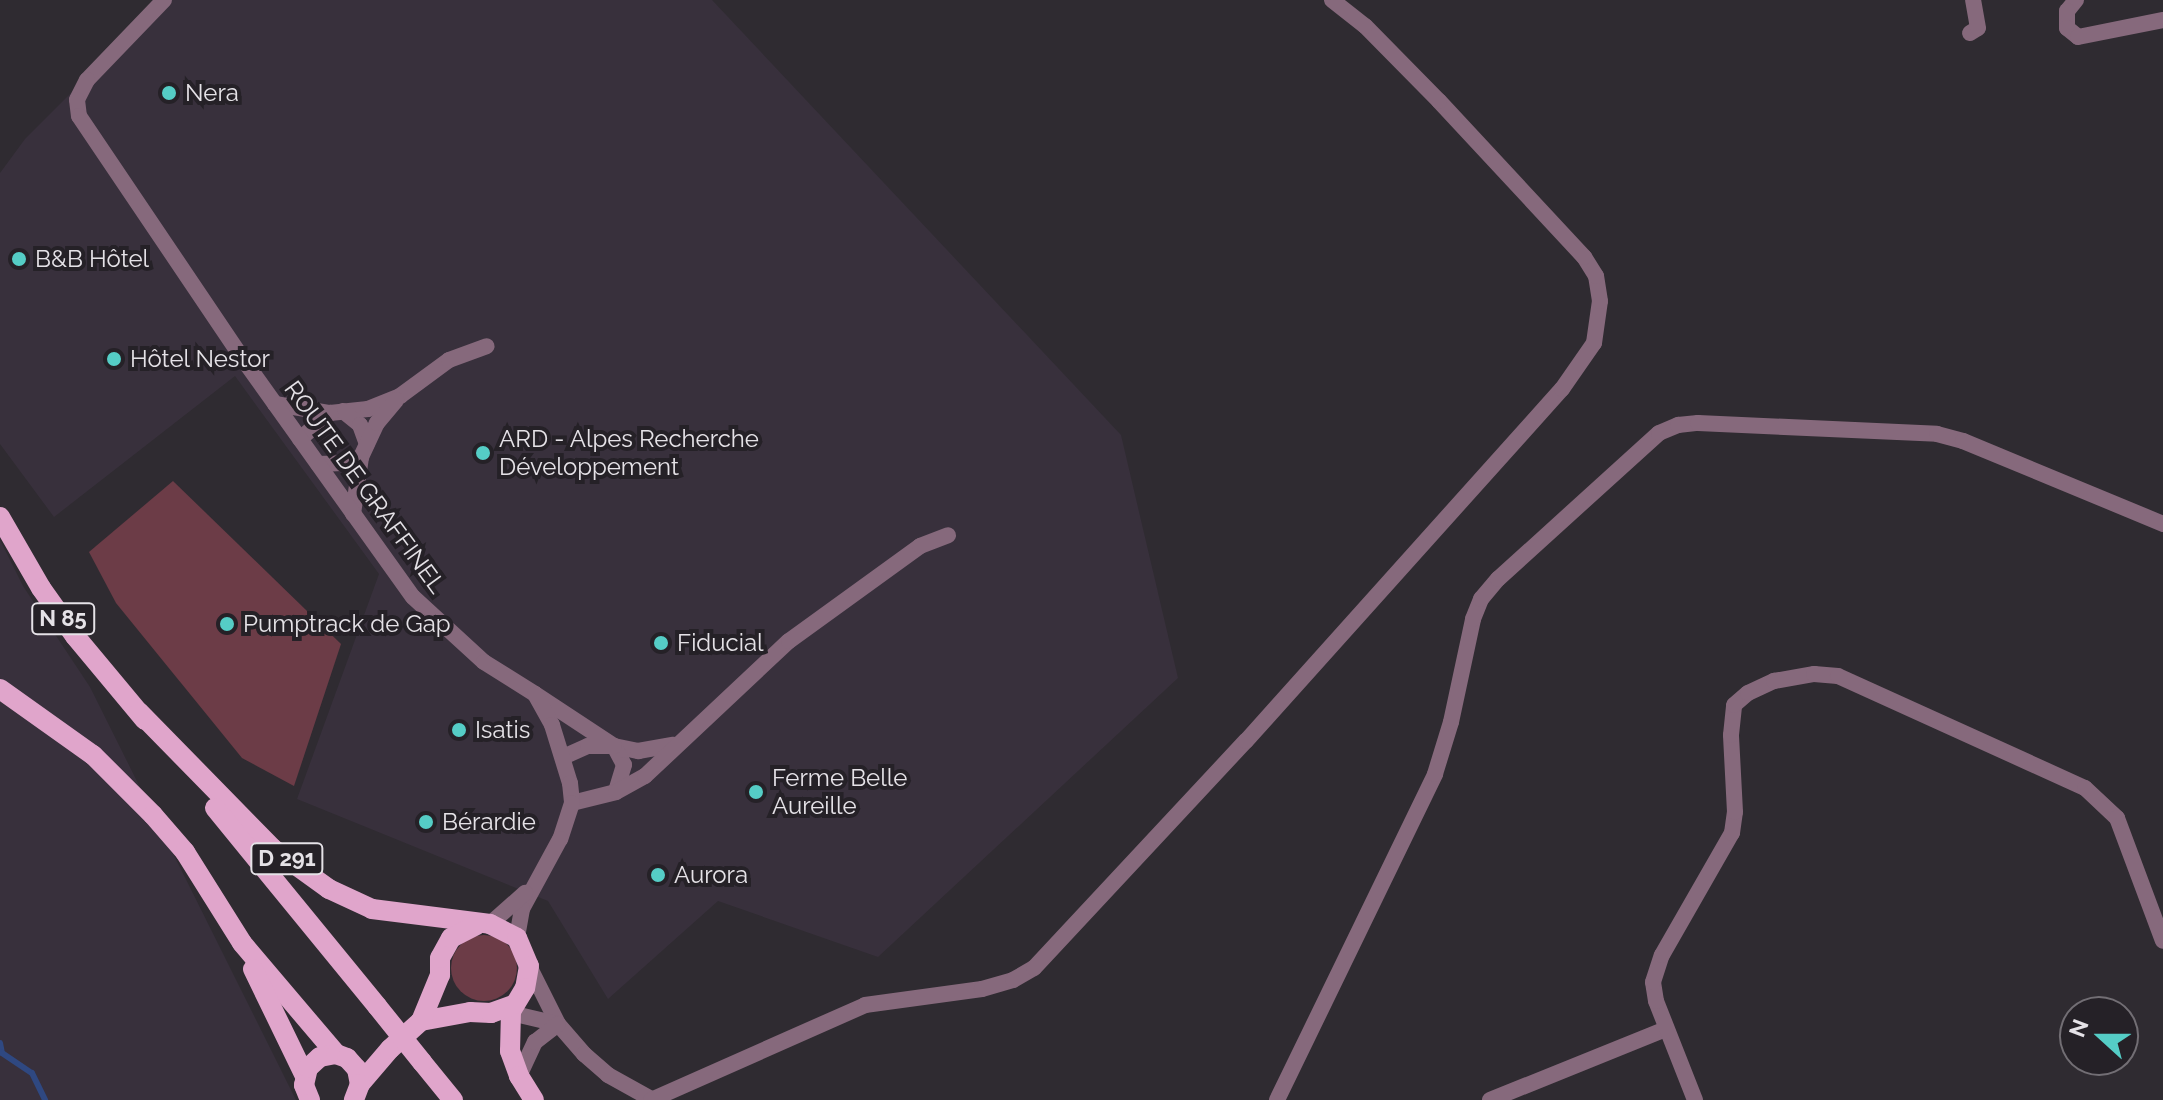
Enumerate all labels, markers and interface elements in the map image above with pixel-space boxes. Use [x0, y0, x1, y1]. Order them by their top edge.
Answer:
place label: Nera [185, 79, 239, 107]
marker: Nera [160, 84, 178, 102]
place label: B&B Hôtel [35, 245, 149, 273]
marker: B&B Hôtel [10, 250, 28, 268]
place label: Hôtel Nestor [130, 345, 271, 373]
marker: Hôtel Nestor [105, 350, 123, 368]
street label: ROUTE DE GRAFFINEL [278, 375, 452, 599]
place label: ARD - Alpes Recherche Développement [499, 425, 760, 481]
marker: ARD - Alpes Recherche Développement [474, 444, 492, 462]
road number: N 85 [31, 601, 95, 637]
place label: Pumptrack de Gap [243, 610, 451, 638]
marker: Pumptrack de Gap [218, 615, 236, 633]
place label: Fiducial [677, 629, 764, 657]
marker: Fiducial [652, 634, 670, 652]
place label: Isatis [475, 716, 530, 744]
marker: Isatis [450, 721, 468, 739]
place label: Ferme Belle Aureille [772, 764, 907, 820]
marker: Ferme Belle Aureille [747, 783, 765, 801]
place label: Bérardie [442, 808, 536, 836]
marker: Bérardie [417, 813, 435, 831]
road number: D 291 [249, 841, 325, 877]
place label: Aurora [674, 861, 748, 889]
marker: Aurora [649, 866, 667, 884]
north arrow [2059, 996, 2139, 1076]
text: N [2063, 1016, 2094, 1041]

